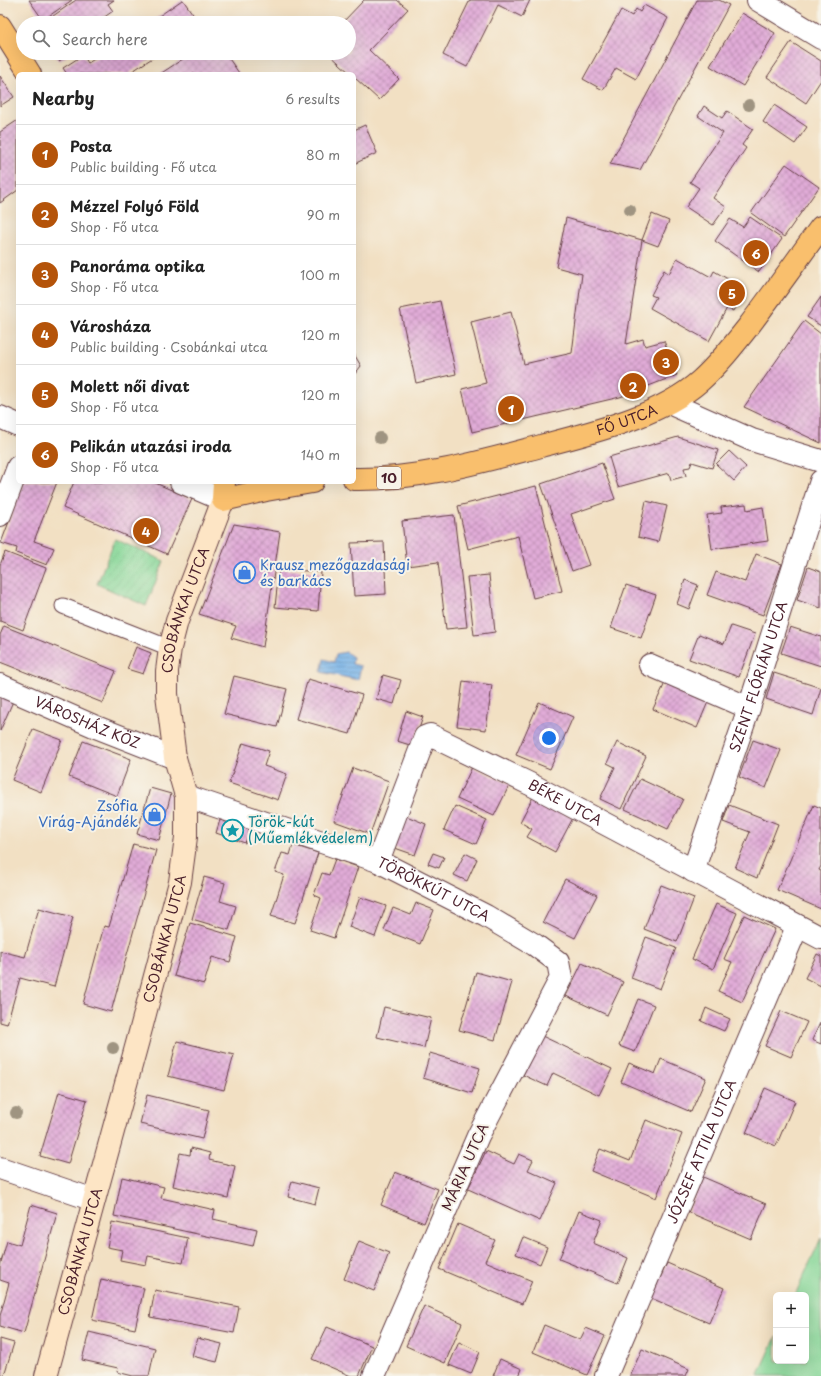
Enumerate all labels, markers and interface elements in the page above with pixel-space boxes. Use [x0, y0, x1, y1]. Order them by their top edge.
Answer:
search box [16, 16, 356, 60]
icon: search [30, 27, 52, 49]
text: Search here [62, 27, 148, 50]
text: Nearby [32, 85, 94, 111]
text: 6 results [285, 89, 340, 108]
text: Posta [70, 134, 112, 157]
text: 1 [42, 145, 48, 164]
text: 80 m [306, 145, 340, 164]
text: Public building · Fő utca [70, 157, 217, 176]
text: Mézzel Folyó Föld [70, 194, 199, 217]
text: 2 [40, 205, 50, 224]
text: 90 m [307, 205, 340, 224]
text: Shop · Fő utca [70, 217, 159, 236]
pin: 6 [743, 238, 769, 268]
text: Panoráma optika [70, 254, 205, 277]
text: 3 [41, 265, 49, 284]
text: 100 m [300, 265, 340, 284]
text: Shop · Fő utca [70, 277, 159, 296]
pin: 5 [719, 278, 745, 308]
text: Városháza [70, 314, 151, 337]
text: 4 [41, 325, 49, 344]
text: 120 m [301, 325, 340, 344]
text: Public building · Csobánkai utca [70, 337, 268, 356]
pin: 3 [653, 347, 679, 377]
pin: 2 [620, 371, 646, 401]
text: Molett női divat [70, 374, 190, 397]
text: 5 [41, 385, 49, 404]
text: 120 m [301, 385, 340, 404]
pin: 1 [498, 394, 524, 424]
text: Shop · Fő utca [70, 397, 159, 416]
street label: FŐ UTCA [593, 399, 661, 440]
text: Pelikán utazási iroda [70, 434, 232, 457]
text: 6 [40, 445, 50, 464]
text: 140 m [301, 445, 340, 464]
text: Shop · Fő utca [70, 457, 159, 476]
road number: 10 [377, 467, 401, 489]
pin: 4 [133, 516, 159, 546]
street label: CSOBÁNKAI UTCA [156, 543, 214, 674]
place label: Krausz mezőgazdasági és barkács [260, 554, 410, 591]
shop icon: Krausz mezőgazdasági és barkács [231, 560, 257, 586]
street label: SZENT FLÓRIÁN UTCA [724, 598, 792, 755]
street label: VÁROSHÁZ KÖZ [32, 690, 143, 753]
your location [539, 728, 559, 748]
street label: BÉKE UTCA [525, 774, 606, 831]
place label: Zsófia Virág-Ajándék [38, 795, 138, 832]
shop icon: Zsófia Virág-Ajándék [141, 801, 167, 827]
place label: Török-kút (Műemlékvédelem) [248, 811, 373, 848]
place icon: Török-kút (Műemlékvédelem) [220, 817, 246, 843]
street label: TÖRÖKKÚT UTCA [374, 851, 494, 927]
street label: CSOBÁNKAI UTCA [137, 873, 191, 1005]
street label: JÓZSEF ATTILA UTCA [661, 1075, 741, 1227]
street label: MÁRIA UTCA [436, 1119, 493, 1214]
street label: CSOBÁNKAI UTCA [52, 1185, 107, 1318]
map controls [773, 1292, 809, 1364]
button: + [773, 1292, 809, 1328]
button: − [773, 1328, 809, 1364]

